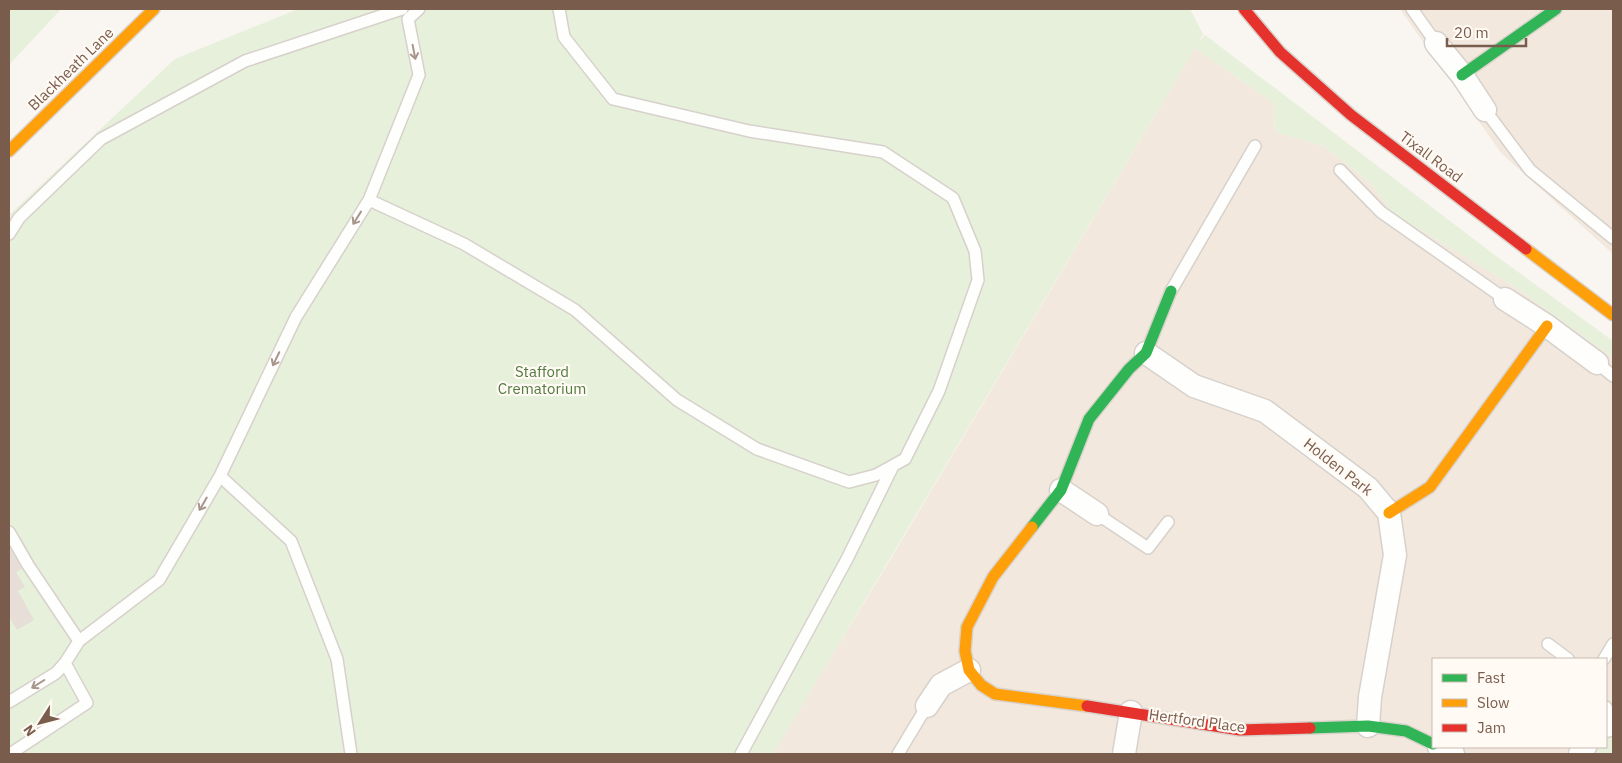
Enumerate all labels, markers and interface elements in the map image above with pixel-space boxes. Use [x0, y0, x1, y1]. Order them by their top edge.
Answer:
scale bar [1447, 15, 1526, 47]
street label: Blackheath Lane [24, 23, 117, 114]
text: 20 m [1454, 23, 1489, 42]
one-way arrow [410, 43, 419, 59]
street label: Tixall Road [1396, 127, 1467, 186]
one-way arrow [352, 211, 362, 225]
one-way arrow [271, 351, 280, 366]
park label: Stafford Crematorium [498, 362, 586, 398]
street label: Holden Park [1300, 434, 1377, 500]
one-way arrow [198, 497, 208, 511]
legend [1432, 658, 1607, 748]
text: Fast [1477, 668, 1505, 687]
one-way arrow [32, 679, 46, 689]
text: Slow [1477, 693, 1510, 712]
north arrow [15, 698, 65, 748]
street label: Hertford Place [1148, 704, 1247, 737]
text: Jam [1477, 718, 1506, 737]
text: N [19, 721, 40, 740]

